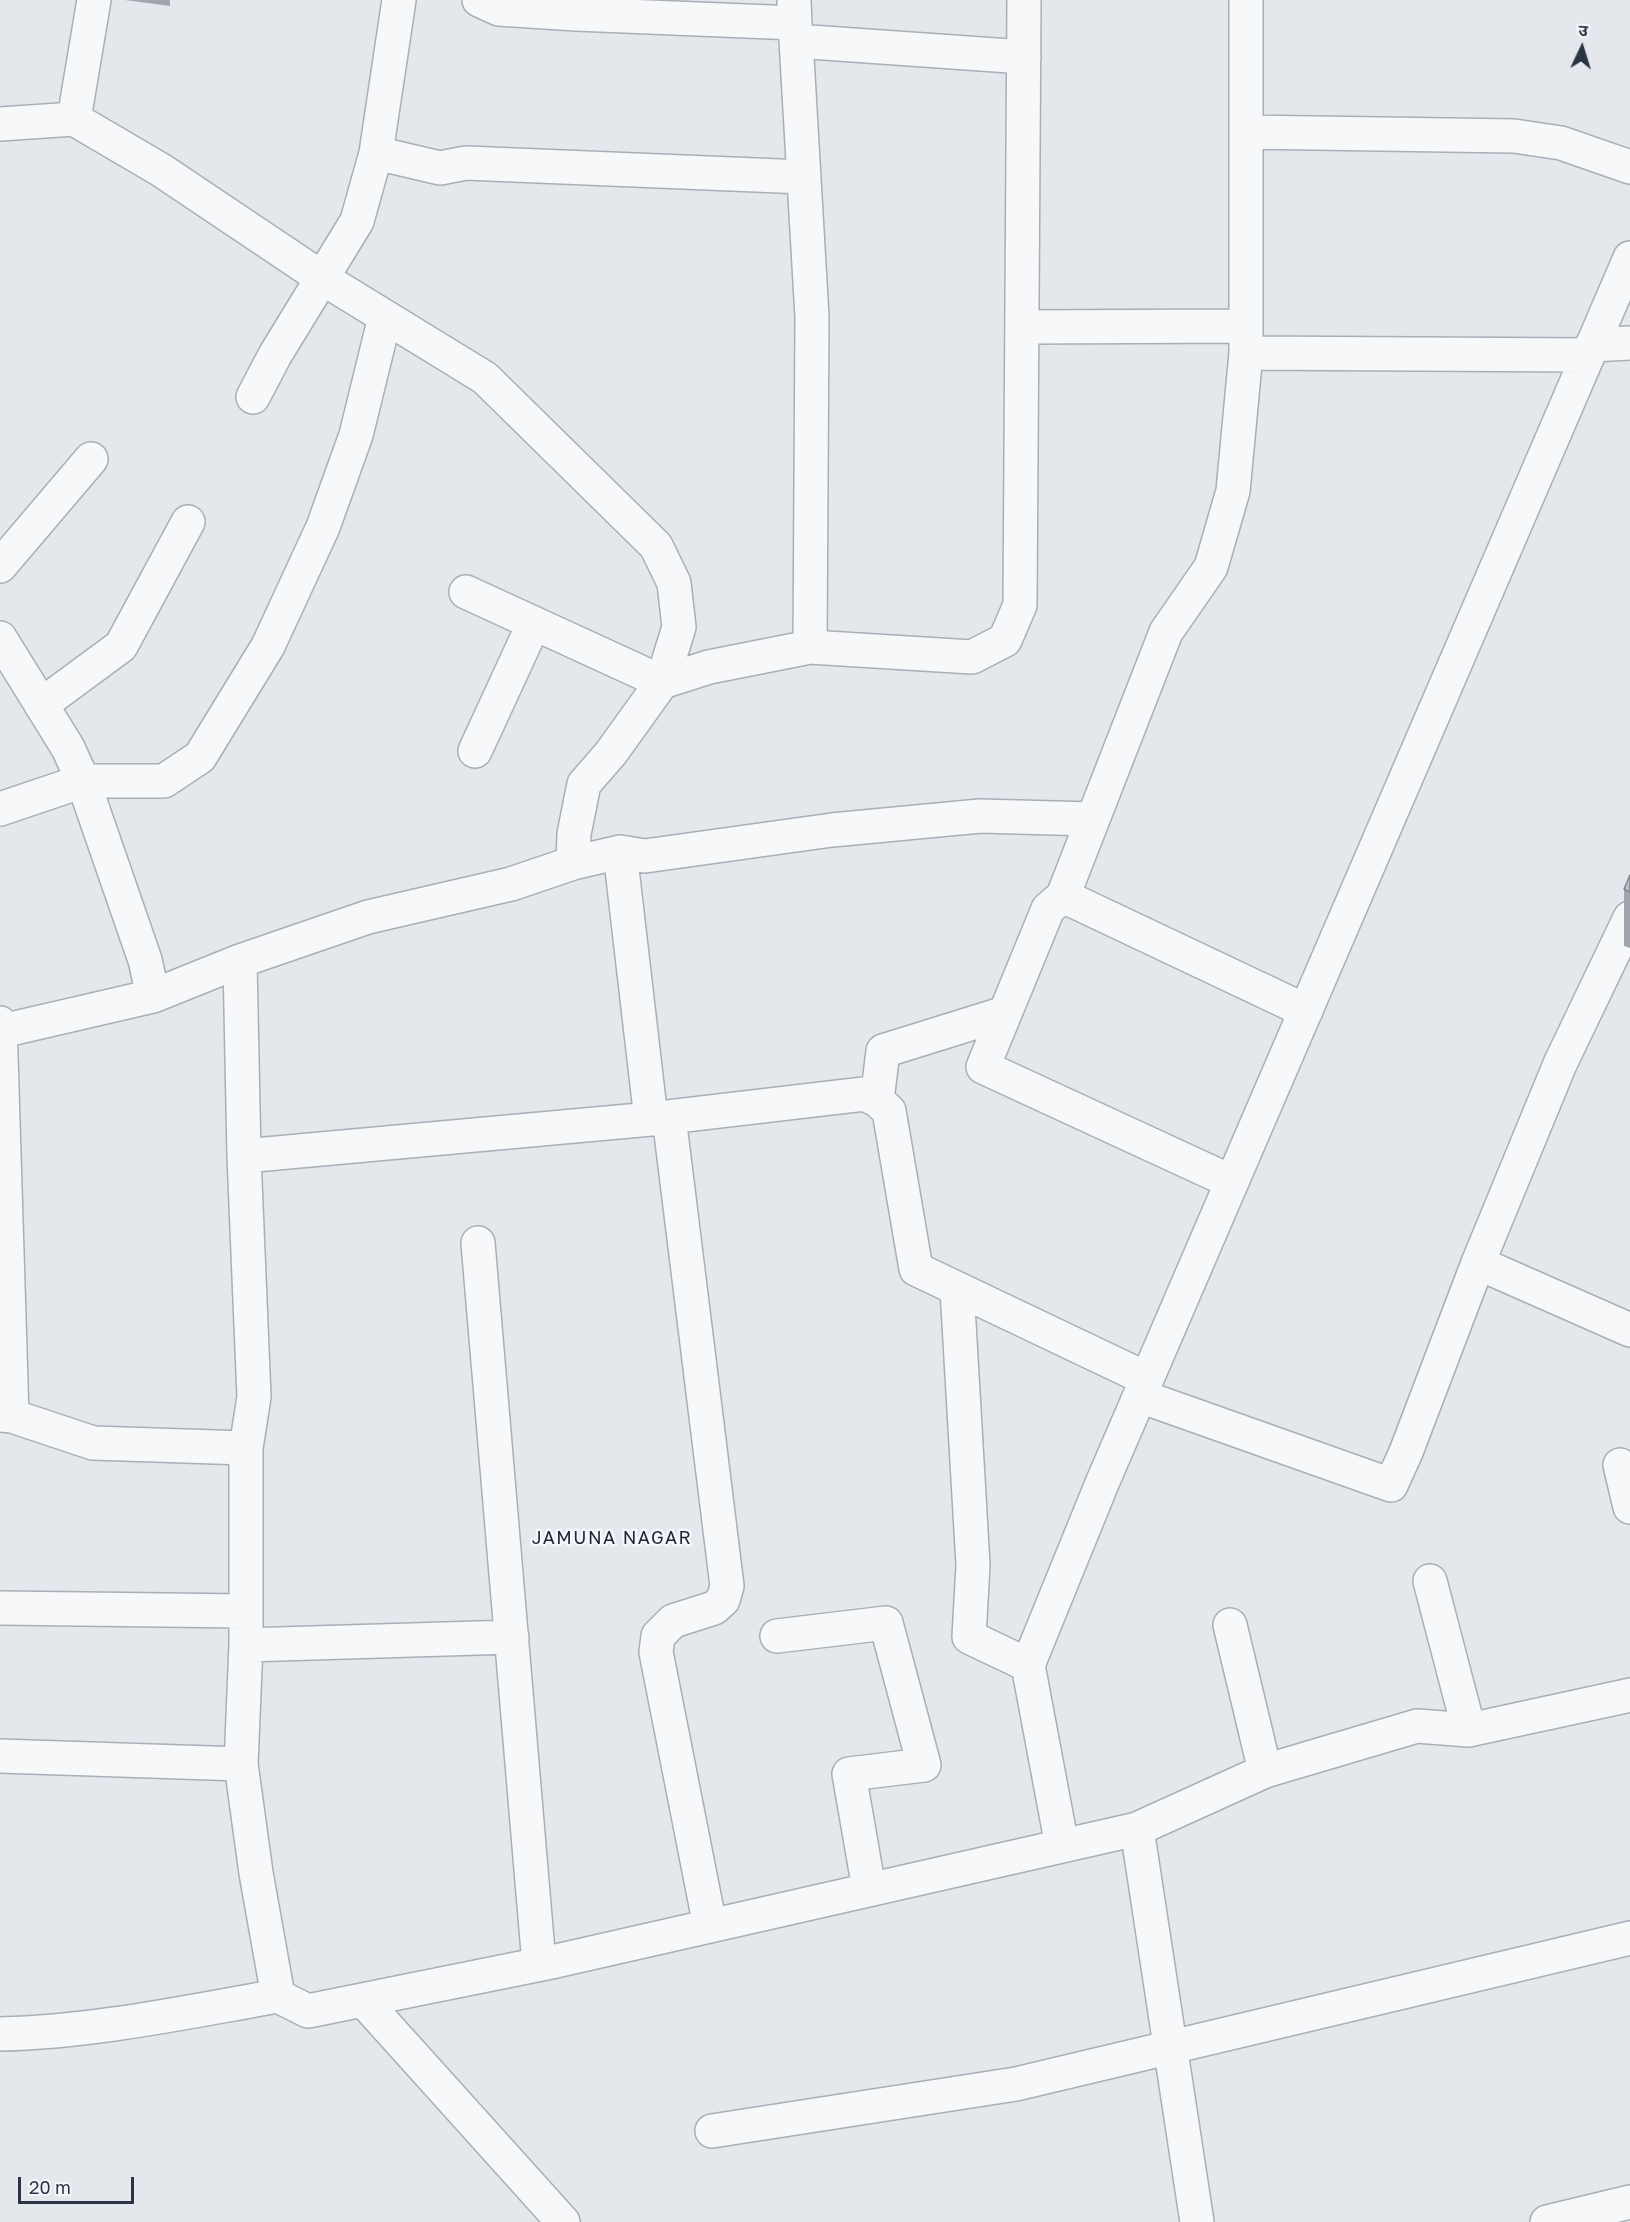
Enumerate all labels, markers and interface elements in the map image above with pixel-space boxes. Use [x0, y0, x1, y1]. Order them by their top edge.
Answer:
north arrow [1552, 18, 1612, 78]
text: उ [1578, 20, 1589, 40]
district label: JAMUNA NAGAR [532, 1527, 692, 1549]
scale bar [21, 2165, 136, 2203]
text: 20 m [29, 2176, 71, 2198]

